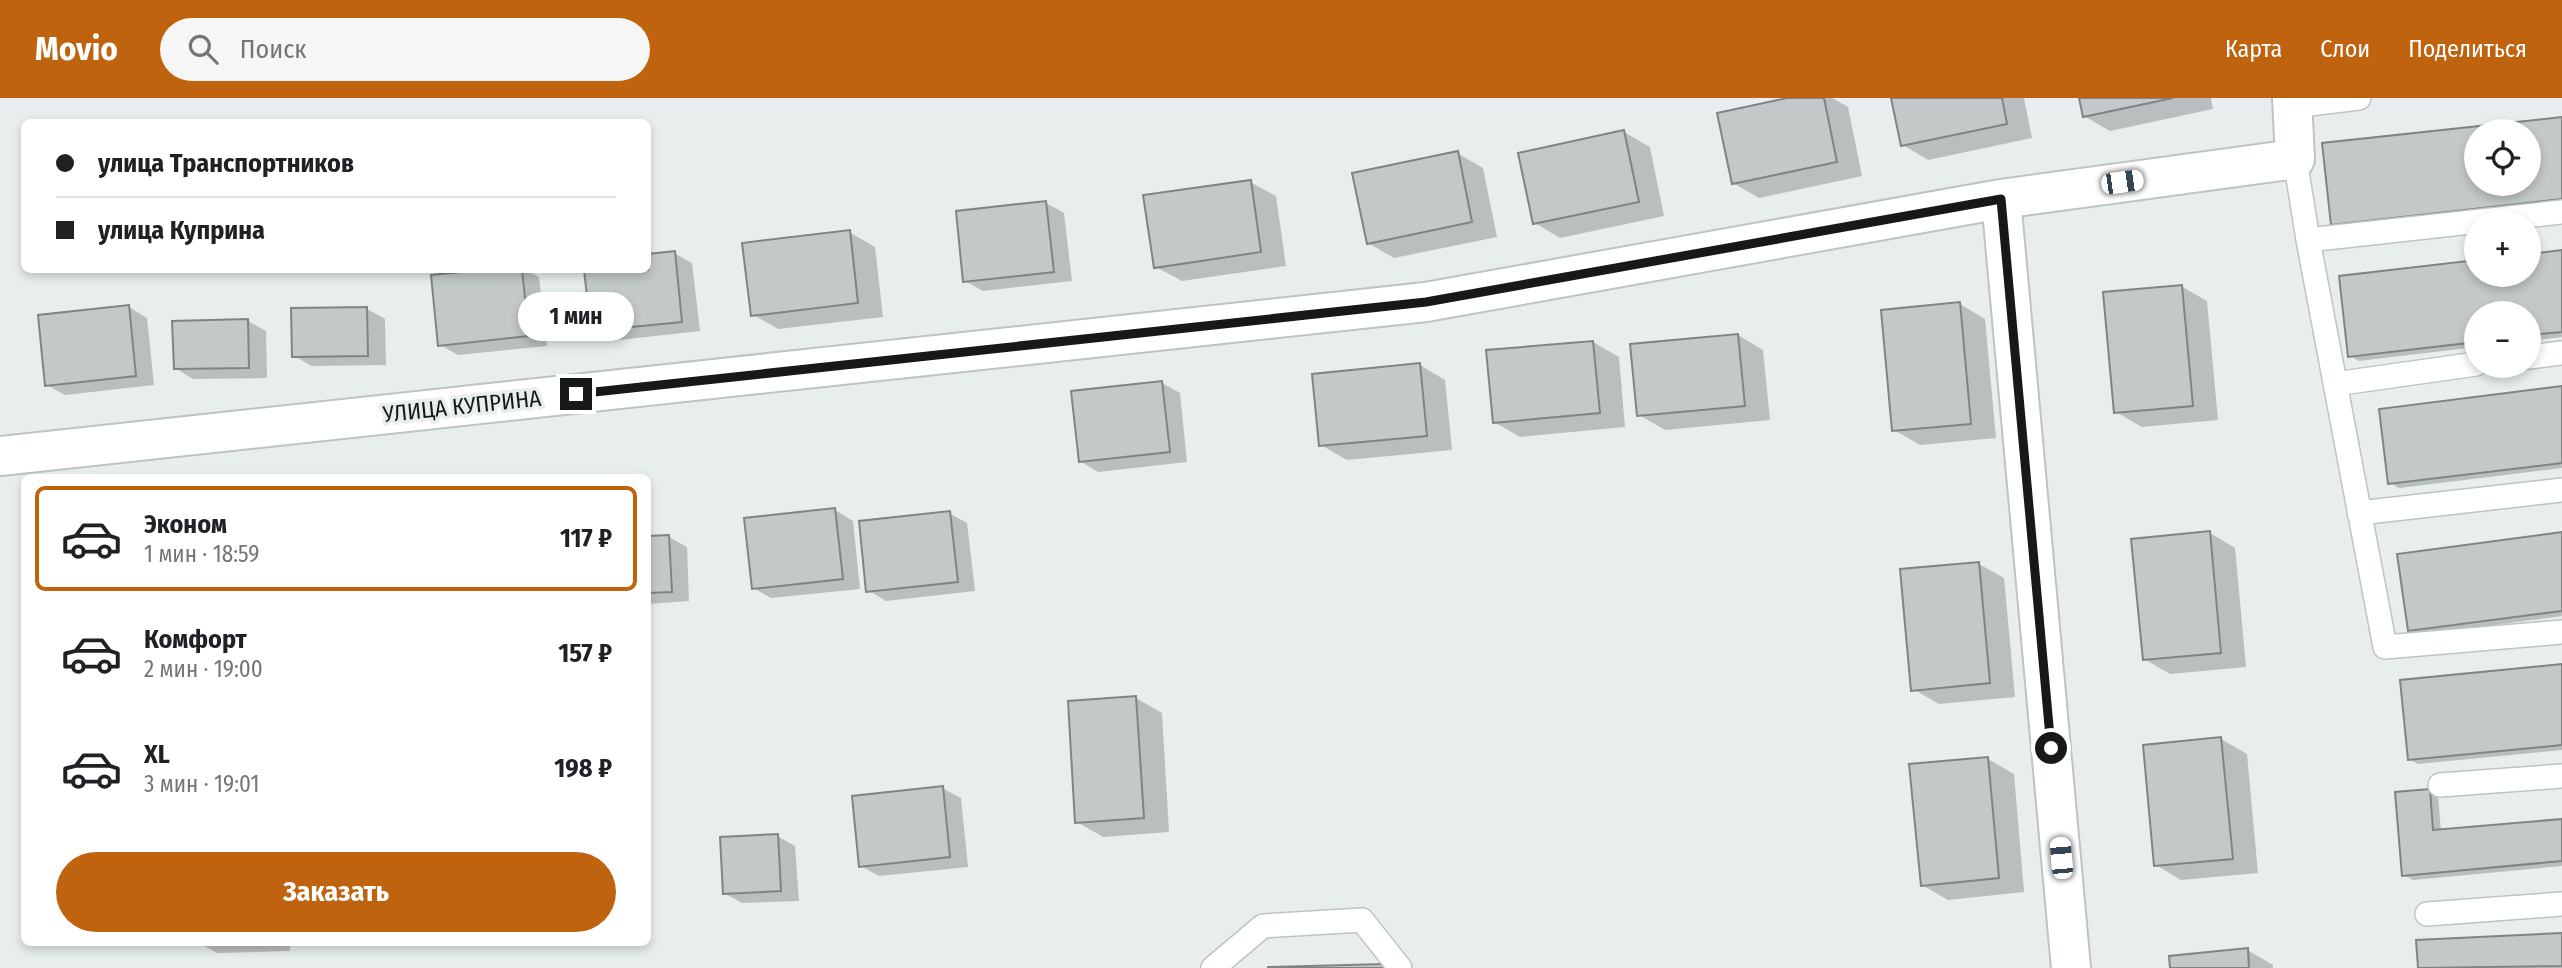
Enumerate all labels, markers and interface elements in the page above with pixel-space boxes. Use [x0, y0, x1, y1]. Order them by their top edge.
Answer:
search box [160, 18, 650, 81]
text: Movio [35, 29, 118, 69]
icon: search [184, 30, 222, 68]
text: Поиск [240, 34, 306, 65]
text: Карта [2225, 35, 2282, 63]
text: Слои [2320, 35, 2370, 63]
text: Поделиться [2408, 35, 2527, 63]
map controls [2464, 119, 2541, 378]
button: locate [2464, 119, 2541, 196]
text: улица Транспортников [98, 148, 354, 179]
car [2100, 169, 2145, 195]
button: + [2464, 210, 2541, 287]
text: улица Куприна [98, 215, 265, 246]
callout: 1 мин [518, 292, 634, 342]
button: − [2464, 301, 2541, 378]
text: 1 мин [549, 302, 603, 330]
route end [560, 378, 592, 410]
street label: УЛИЦА КУПРИНА [381, 384, 542, 428]
icon: car [60, 507, 123, 570]
text: Эконом [144, 509, 227, 540]
text: 117 ₽ [560, 523, 612, 554]
text: 1 мин · 18:59 [144, 540, 259, 568]
icon: car [60, 622, 123, 685]
text: Комфорт [144, 624, 247, 655]
text: 157 ₽ [558, 638, 612, 669]
text: 2 мин · 19:00 [144, 655, 263, 683]
route start [2035, 732, 2067, 764]
icon: car [60, 737, 123, 800]
text: XL [144, 739, 170, 770]
text: 198 ₽ [554, 753, 612, 784]
text: 3 мин · 19:01 [144, 770, 259, 798]
car [2049, 836, 2074, 880]
button: Заказать [56, 852, 616, 932]

